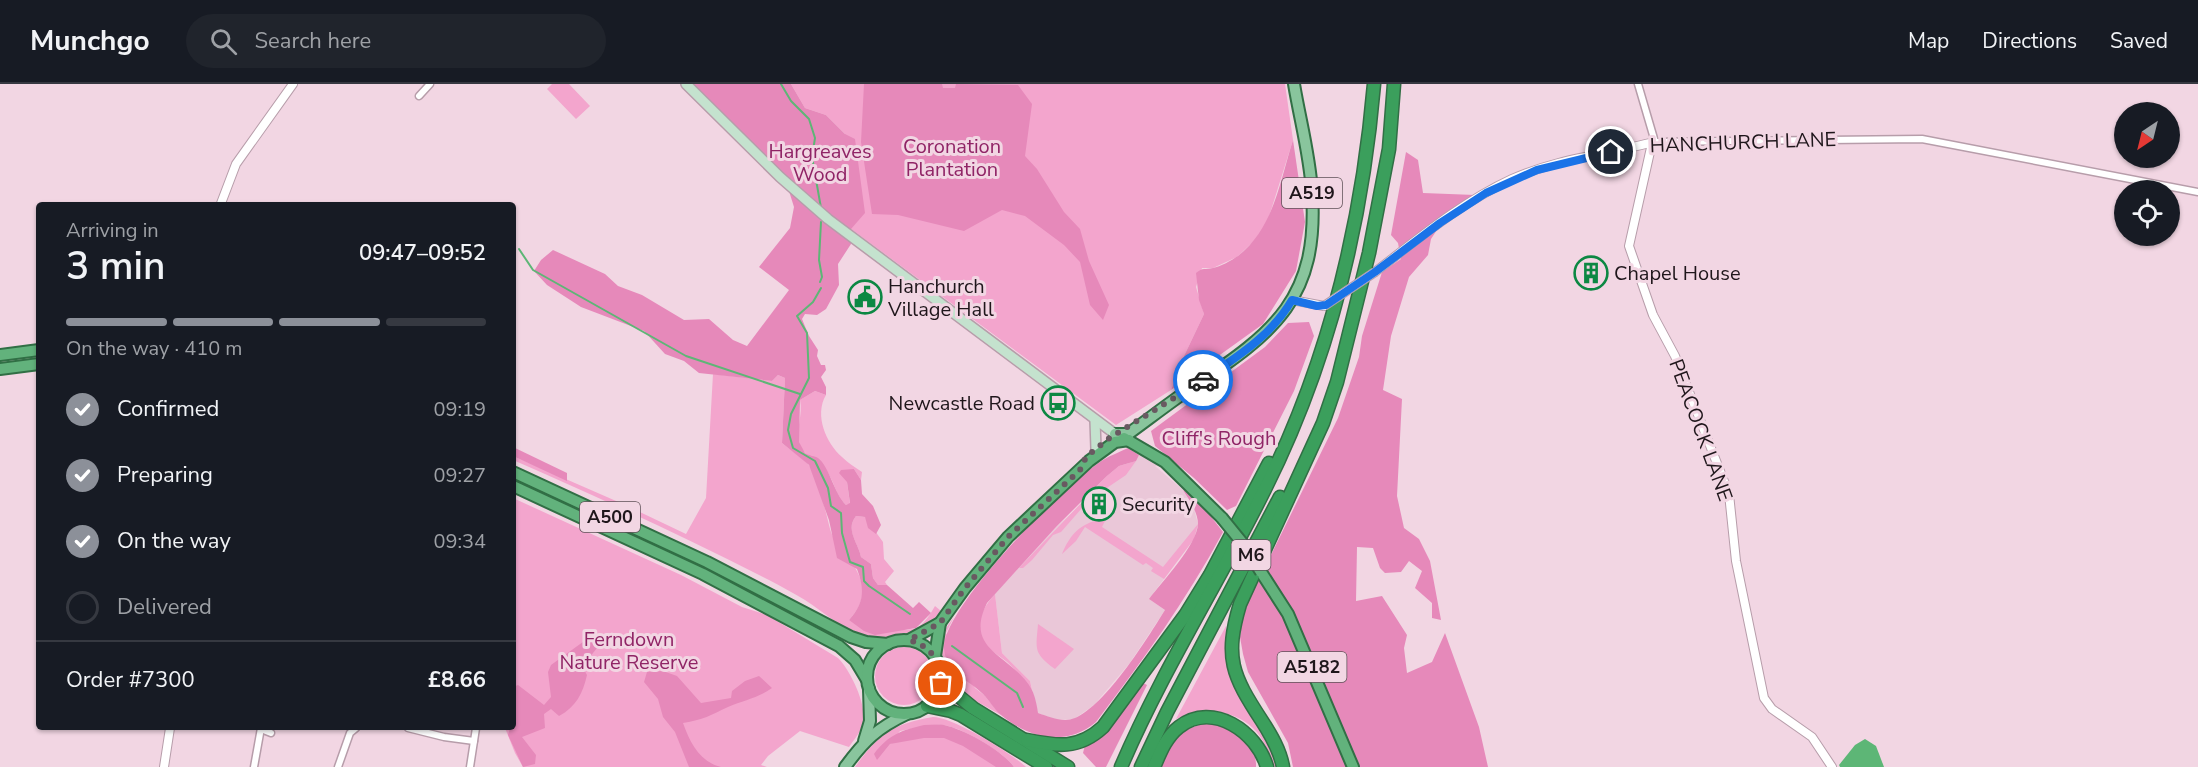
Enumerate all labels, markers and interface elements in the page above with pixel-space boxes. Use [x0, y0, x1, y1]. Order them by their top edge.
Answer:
search box [186, 14, 606, 68]
text: Munchgo [30, 22, 150, 60]
icon: search [207, 25, 240, 58]
text: Search here [255, 26, 371, 56]
text: Map [1908, 27, 1949, 55]
text: Directions [1982, 27, 2077, 55]
text: Saved [2110, 27, 2168, 55]
north arrow [2114, 102, 2180, 168]
map controls [2114, 102, 2180, 246]
pin [1585, 126, 1636, 177]
street label: HANCHURCH LANE [1649, 126, 1837, 159]
park label: Coronation Plantation [903, 133, 1001, 183]
icon: home [1594, 135, 1627, 168]
park label: Hargreaves Wood [768, 138, 872, 188]
road number: A519 [1282, 178, 1342, 208]
button: locate [2114, 180, 2180, 246]
text: Arriving in [66, 217, 159, 244]
text: 09:47–09:52 [359, 238, 486, 268]
text: 3 min [66, 240, 165, 293]
building icon: Chapel House [1573, 255, 1609, 291]
place label: Chapel House [1614, 260, 1741, 287]
place label: Hanchurch Village Hall [887, 273, 994, 323]
public building icon: Hanchurch Village Hall [847, 279, 883, 315]
text: On the way · 410 m [66, 335, 242, 362]
courier [1173, 350, 1233, 410]
street label: PEACOCK LANE [1662, 355, 1739, 505]
icon: car [1187, 364, 1220, 397]
bus stop icon: Newcastle Road [1040, 385, 1076, 421]
place label: Newcastle Road [889, 390, 1035, 417]
icon: check [66, 393, 99, 426]
text: Confirmed [117, 394, 219, 424]
text: 09:19 [433, 396, 486, 423]
park label: Cliff's Rough [1162, 425, 1276, 452]
icon: check [66, 459, 99, 492]
text: Preparing [117, 460, 213, 490]
text: 09:27 [433, 462, 486, 489]
building icon: Security [1081, 486, 1117, 522]
place label: Security [1122, 491, 1195, 518]
road number: A500 [580, 502, 640, 532]
icon: check [66, 525, 99, 558]
text: On the way [117, 526, 231, 556]
text: 09:34 [433, 528, 486, 555]
road number: M6 [1232, 540, 1270, 570]
text: Delivered [117, 592, 212, 622]
park label: Ferndown Nature Reserve [559, 626, 699, 676]
road number: A5182 [1278, 652, 1346, 682]
pin [915, 657, 966, 708]
text: Order #7300 [66, 665, 195, 695]
text: £8.66 [428, 665, 486, 695]
icon: bag [924, 666, 957, 699]

